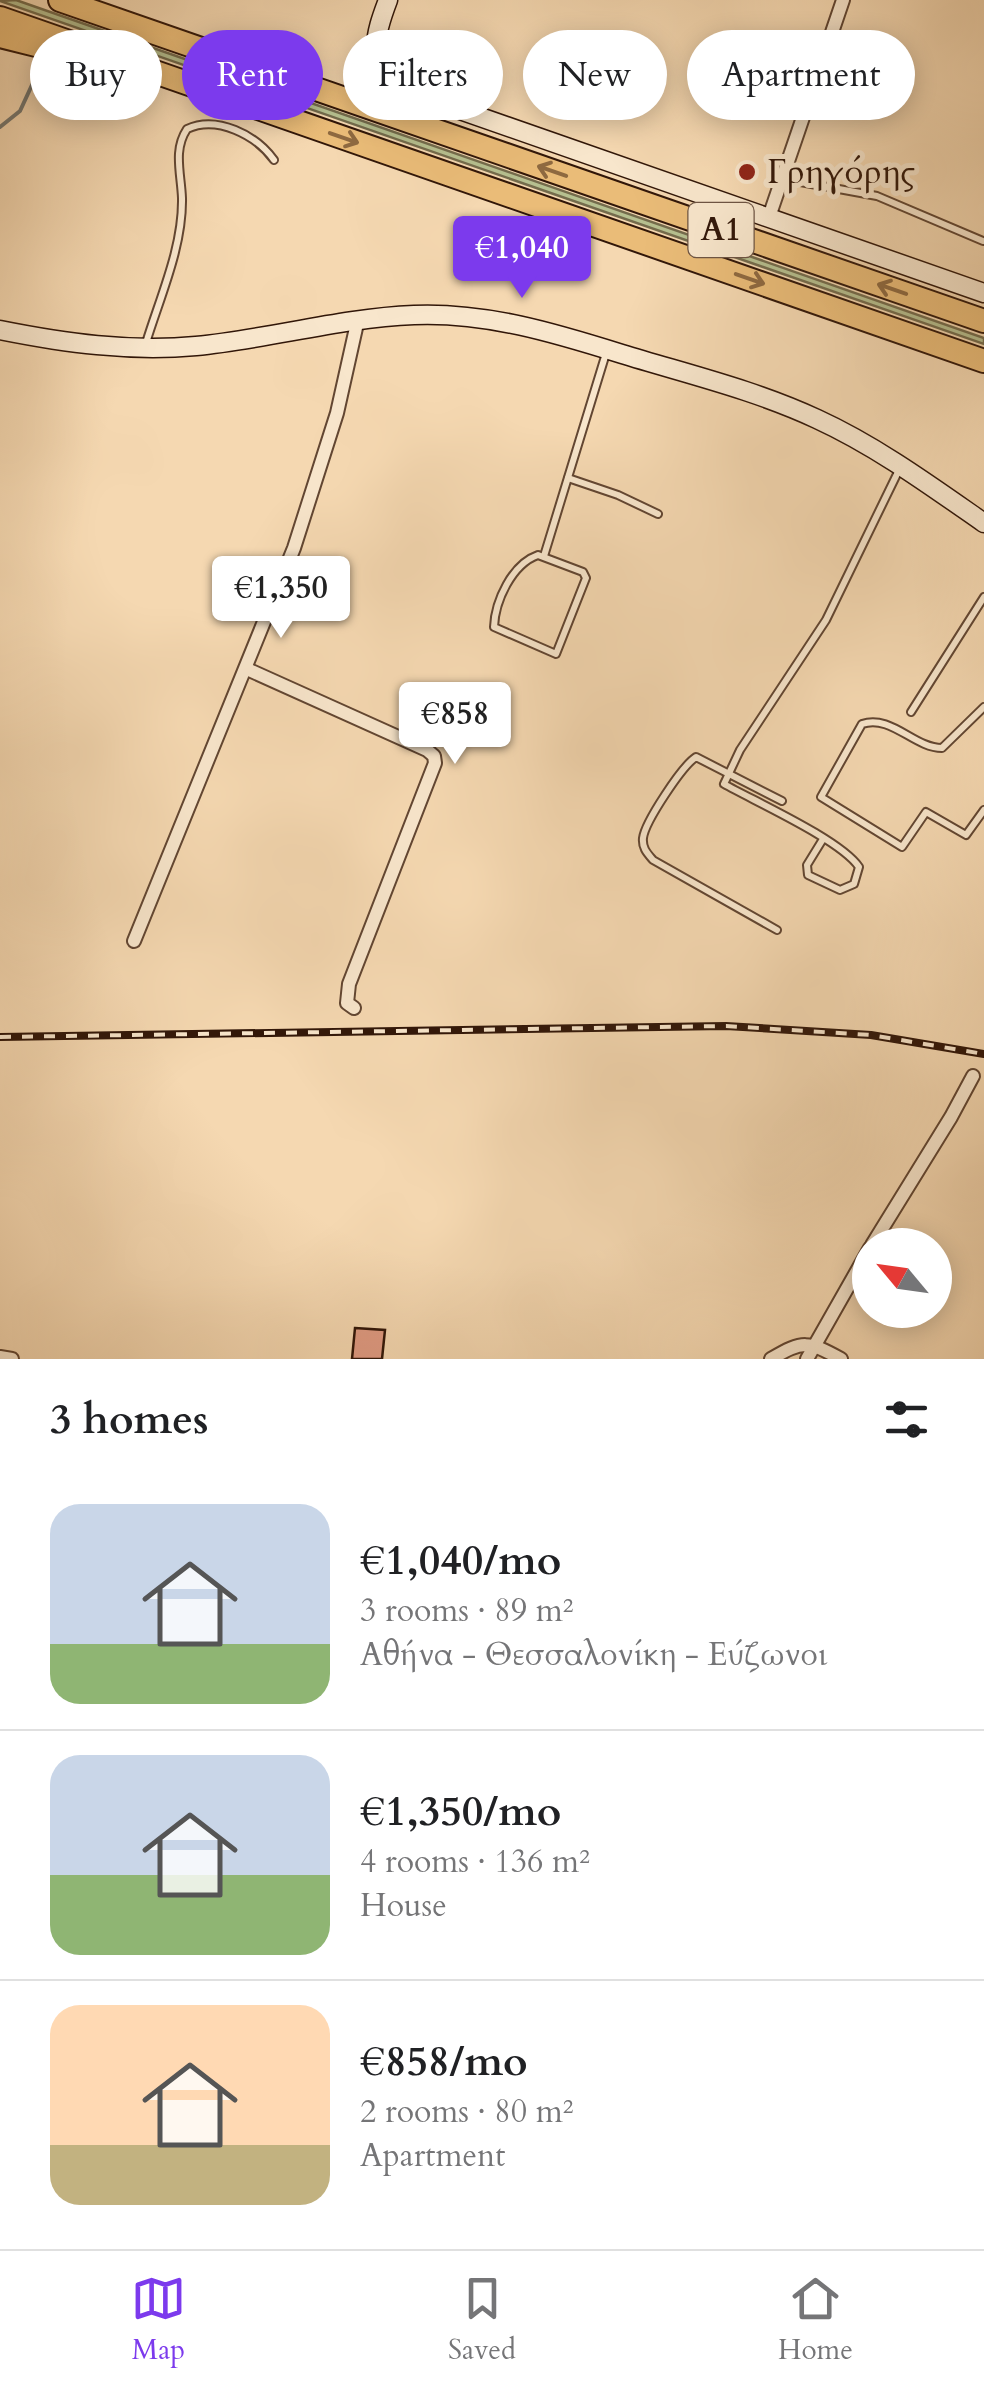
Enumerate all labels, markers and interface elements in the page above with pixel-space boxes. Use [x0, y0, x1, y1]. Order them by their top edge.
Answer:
chip: Buy [30, 30, 162, 120]
chip: Rent [182, 30, 323, 120]
chip: Filters [343, 30, 503, 120]
chip: New [523, 30, 667, 120]
chip: Apartment [687, 30, 915, 120]
one-way arrow [328, 130, 359, 148]
place label: Γρηγόρης [767, 148, 915, 196]
one-way arrow [537, 161, 568, 179]
marker: Γρηγόρης [736, 161, 758, 183]
road number: Α1 [688, 203, 754, 257]
pin: €1,040 [441, 216, 603, 301]
text: €1,040 [475, 226, 569, 270]
one-way arrow [733, 271, 764, 289]
one-way arrow [876, 279, 908, 297]
pin: €1,350 [200, 556, 362, 641]
text: €1,350 [234, 566, 328, 610]
pin: €858 [396, 682, 514, 767]
text: €858 [421, 692, 489, 736]
north arrow [852, 1228, 952, 1328]
map controls [852, 1228, 952, 1328]
text: 3 homes [50, 1391, 208, 1448]
icon: filters [879, 1392, 934, 1447]
text: €1,040/mo [360, 1532, 561, 1589]
icon: home [130, 1544, 250, 1664]
text: 3 rooms · 89 m² [360, 1589, 573, 1633]
text: Αθήνα - Θεσσαλονίκη - Εύζωνοι [360, 1633, 828, 1677]
text: €1,350/mo [360, 1783, 561, 1840]
icon: home [130, 1795, 250, 1915]
text: 4 rooms · 136 m² [360, 1840, 590, 1884]
text: House [360, 1884, 447, 1928]
text: €858/mo [360, 2033, 528, 2090]
icon: home [130, 2045, 250, 2165]
text: 2 rooms · 80 m² [360, 2090, 573, 2134]
text: Apartment [360, 2134, 505, 2178]
tab: Map [131, 2271, 186, 2369]
tab: Saved [448, 2271, 516, 2369]
tab: Home [778, 2271, 853, 2369]

